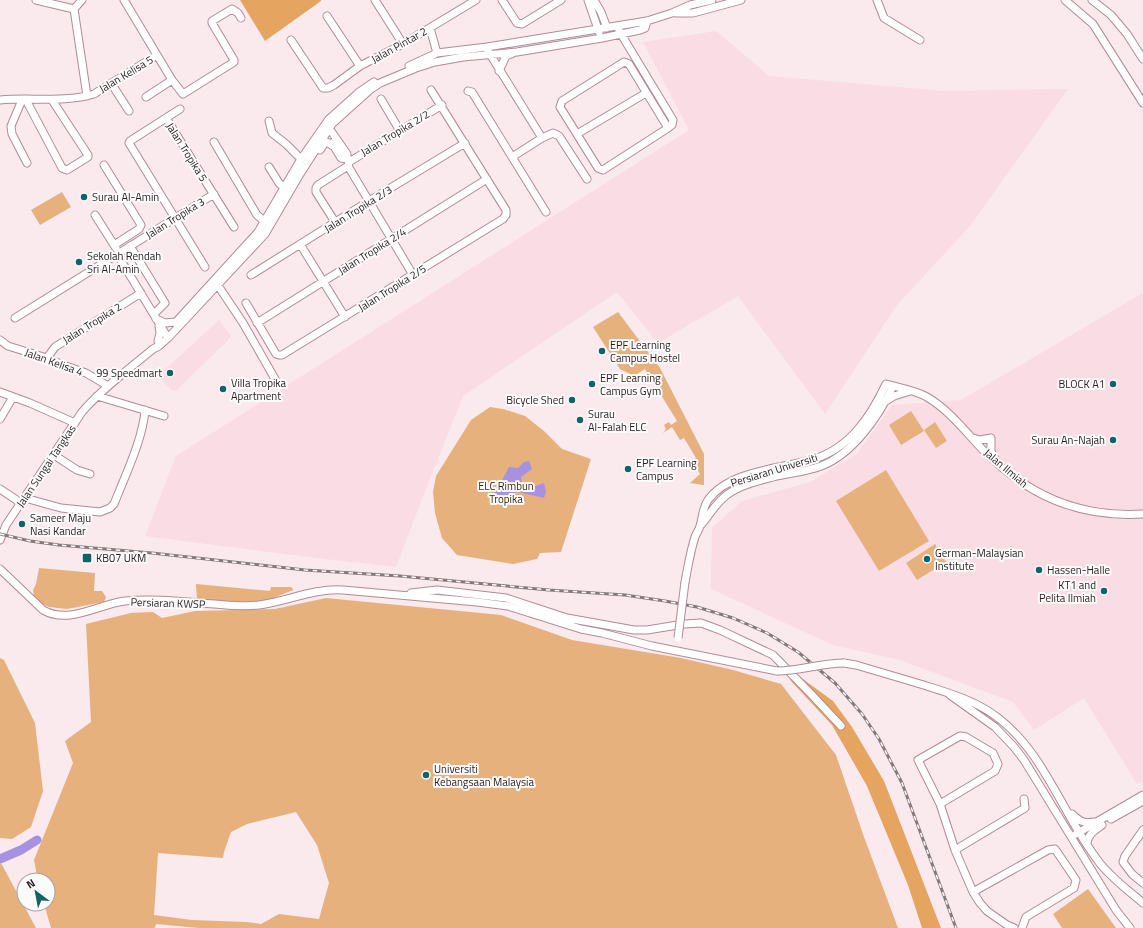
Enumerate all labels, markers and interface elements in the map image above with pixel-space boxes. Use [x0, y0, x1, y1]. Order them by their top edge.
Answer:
street label: Jalan Pintar 2 [368, 23, 430, 67]
street label: Jalan Kelisa 5 [96, 51, 156, 97]
street label: Jalan Tropika 2/2 [358, 106, 432, 160]
street label: Jalan Tropika 5 [162, 119, 212, 185]
street label: Jalan Tropika 2/3 [321, 182, 395, 236]
place label: Surau Al-Amin [92, 189, 159, 205]
marker: Surau Al-Amin [79, 192, 89, 202]
street label: Jalan Tropika 3 [142, 193, 208, 243]
street label: Jalan Tropika 2/4 [335, 224, 409, 278]
place label: Sekolah Rendah Sri Al-Amin [87, 248, 161, 277]
marker: Sekolah Rendah Sri Al-Amin [74, 257, 84, 267]
street label: Jalan Tropika 2/5 [355, 261, 429, 315]
street label: Jalan Tropika 2 [59, 298, 125, 348]
place label: EPF Learning Campus Hostel [610, 337, 680, 366]
street label: Jalan Kelisa 4 [23, 344, 85, 380]
marker: EPF Learning Campus Hostel [597, 346, 607, 356]
place label: 99 Speedmart [96, 365, 162, 381]
marker: 99 Speedmart [165, 368, 175, 378]
place label: EPF Learning Campus Gym [600, 370, 661, 399]
place label: Villa Tropika Apartment [231, 375, 287, 404]
place label: BLOCK A1 [1059, 376, 1105, 392]
marker: EPF Learning Campus Gym [587, 379, 597, 389]
marker: BLOCK A1 [1108, 379, 1118, 389]
marker: Villa Tropika Apartment [218, 384, 228, 394]
place label: Bicycle Shed [506, 392, 564, 408]
marker: Bicycle Shed [567, 395, 577, 405]
place label: Surau Al-Falah ELC [588, 406, 646, 435]
marker: Surau Al-Falah ELC [575, 415, 585, 425]
street label: Jalan Sungai Tangkas [12, 422, 80, 510]
place label: Surau An-Najah [1032, 432, 1105, 448]
marker: Surau An-Najah [1108, 435, 1118, 445]
street label: Jalan Ilmiah [980, 445, 1032, 491]
street label: Persiaran Universiti [729, 449, 819, 491]
place label: EPF Learning Campus [636, 455, 697, 484]
marker: EPF Learning Campus [623, 464, 633, 474]
park label: ELC Rimbun Tropika [478, 478, 534, 507]
place label: Sameer Maju Nasi Kandar [30, 510, 91, 539]
marker: Sameer Maju Nasi Kandar [17, 519, 27, 529]
place label: German-Malaysian Institute [935, 545, 1024, 574]
place label: KB07 UKM [96, 550, 146, 566]
marker: KB07 UKM [81, 552, 93, 564]
marker: German-Malaysian Institute [922, 554, 932, 564]
place label: Hassen-Halle [1047, 562, 1110, 578]
marker: Hassen-Halle [1034, 565, 1044, 575]
place label: KT1 and Pelita Ilmiah [1039, 577, 1096, 606]
marker: KT1 and Pelita Ilmiah [1099, 586, 1109, 596]
street label: Persiaran KWSP [130, 594, 206, 612]
place label: Universiti Kebangsaan Malaysia [434, 761, 534, 790]
marker: Universiti Kebangsaan Malaysia [421, 770, 431, 780]
north arrow [16, 872, 56, 912]
text: N [23, 875, 38, 892]

